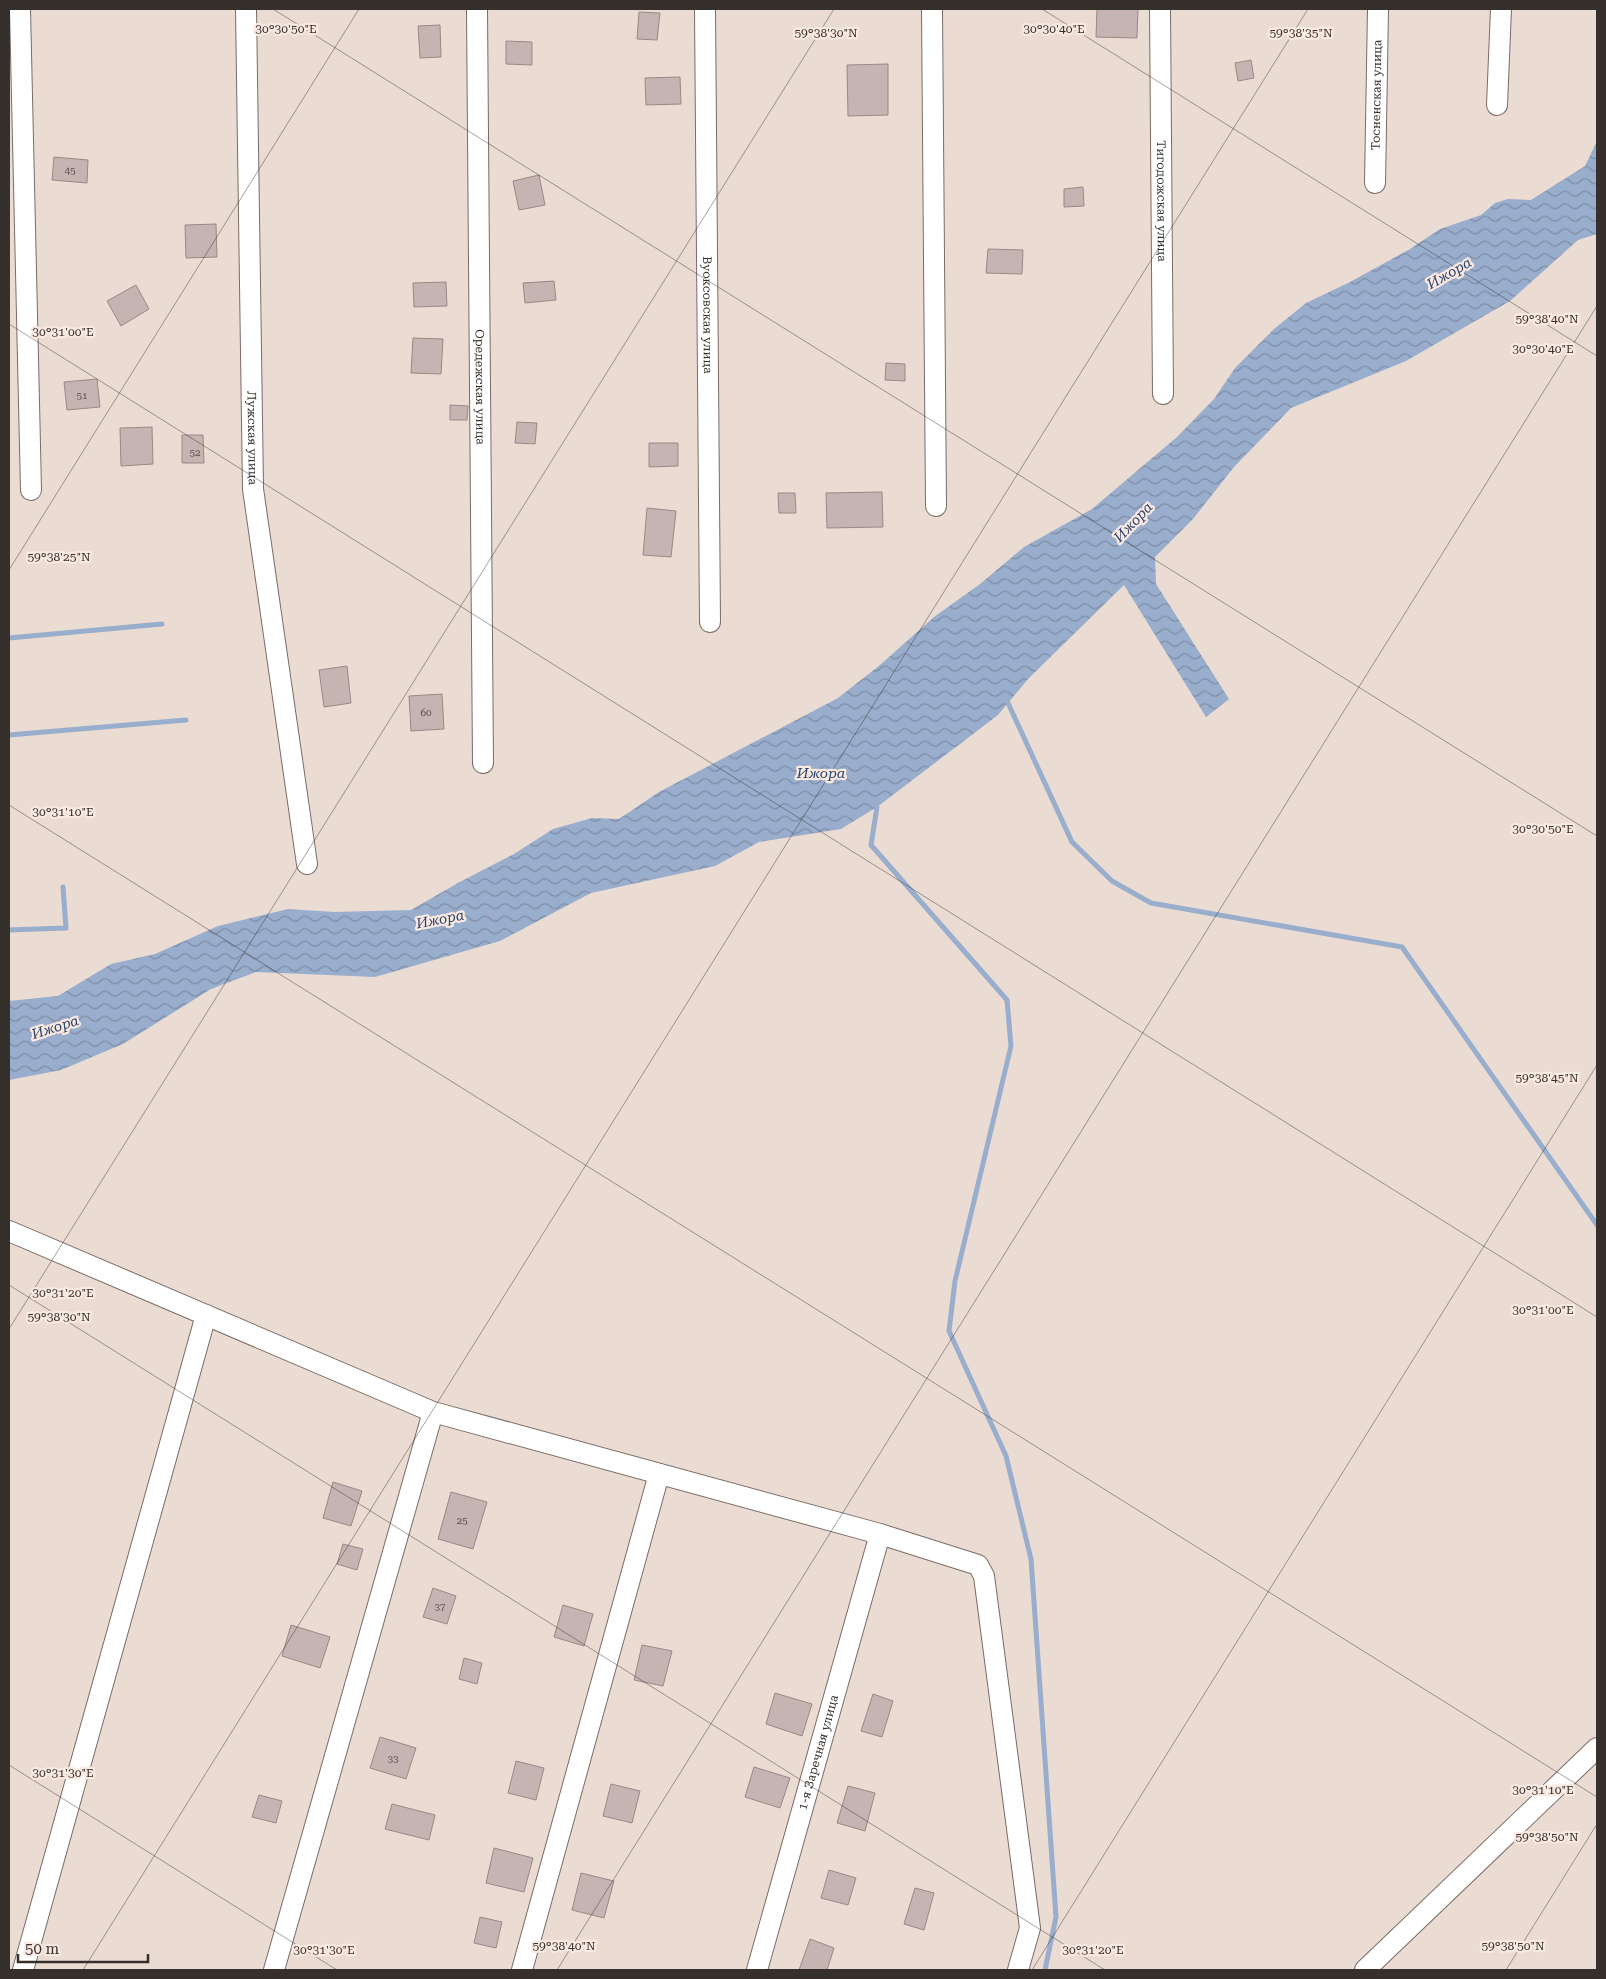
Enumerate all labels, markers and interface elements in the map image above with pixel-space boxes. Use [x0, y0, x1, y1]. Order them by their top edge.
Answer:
text: 30°30'50"E [255, 22, 317, 36]
text: 30°30'40"E [1023, 22, 1085, 36]
text: 59°38'30"N [794, 26, 858, 40]
text: 59°38'35"N [1269, 26, 1333, 40]
street label: Тосненская улица [1369, 39, 1384, 150]
street label: Тигодожская улица [1154, 140, 1169, 262]
house number: 45 [64, 165, 76, 176]
water label: Ижора [1423, 254, 1474, 293]
street label: Вуоксовская улица [700, 256, 715, 374]
text: 59°38'40"N [1515, 312, 1579, 326]
text: 30°31'00"E [32, 325, 94, 339]
street label: Оредежская улица [473, 329, 487, 445]
text: 30°30'40"E [1512, 342, 1574, 356]
house number: 51 [76, 390, 88, 401]
street label: Лужская улица [245, 391, 260, 486]
house number: 52 [189, 447, 201, 458]
water label: Ижора [1110, 499, 1156, 546]
text: 59°38'25"N [27, 550, 91, 564]
house number: 60 [420, 707, 432, 718]
water label: Ижора [796, 765, 845, 781]
text: 30°31'10"E [32, 805, 94, 819]
text: 30°30'50"E [1512, 822, 1574, 836]
water label: Ижора [414, 907, 465, 932]
water label: Ижора [29, 1012, 81, 1042]
text: 59°38'45"N [1515, 1071, 1579, 1085]
text: 30°31'20"E [32, 1286, 94, 1300]
text: 30°31'00"E [1512, 1303, 1574, 1317]
text: 59°38'30"N [27, 1310, 91, 1324]
house number: 25 [456, 1515, 468, 1526]
house number: 37 [434, 1601, 446, 1612]
street label: 1-я Заречная улица [795, 1693, 841, 1812]
house number: 33 [387, 1753, 399, 1764]
text: 30°31'30"E [32, 1766, 94, 1780]
text: 30°31'10"E [1512, 1783, 1574, 1797]
text: 59°38'50"N [1515, 1830, 1579, 1844]
scale bar [18, 1932, 148, 1964]
text: 59°38'40"N [532, 1939, 596, 1953]
text: 59°38'50"N [1481, 1939, 1545, 1953]
text: 50 m [25, 1940, 60, 1958]
text: 30°31'30"E [293, 1943, 355, 1957]
text: 30°31'20"E [1062, 1943, 1124, 1957]

